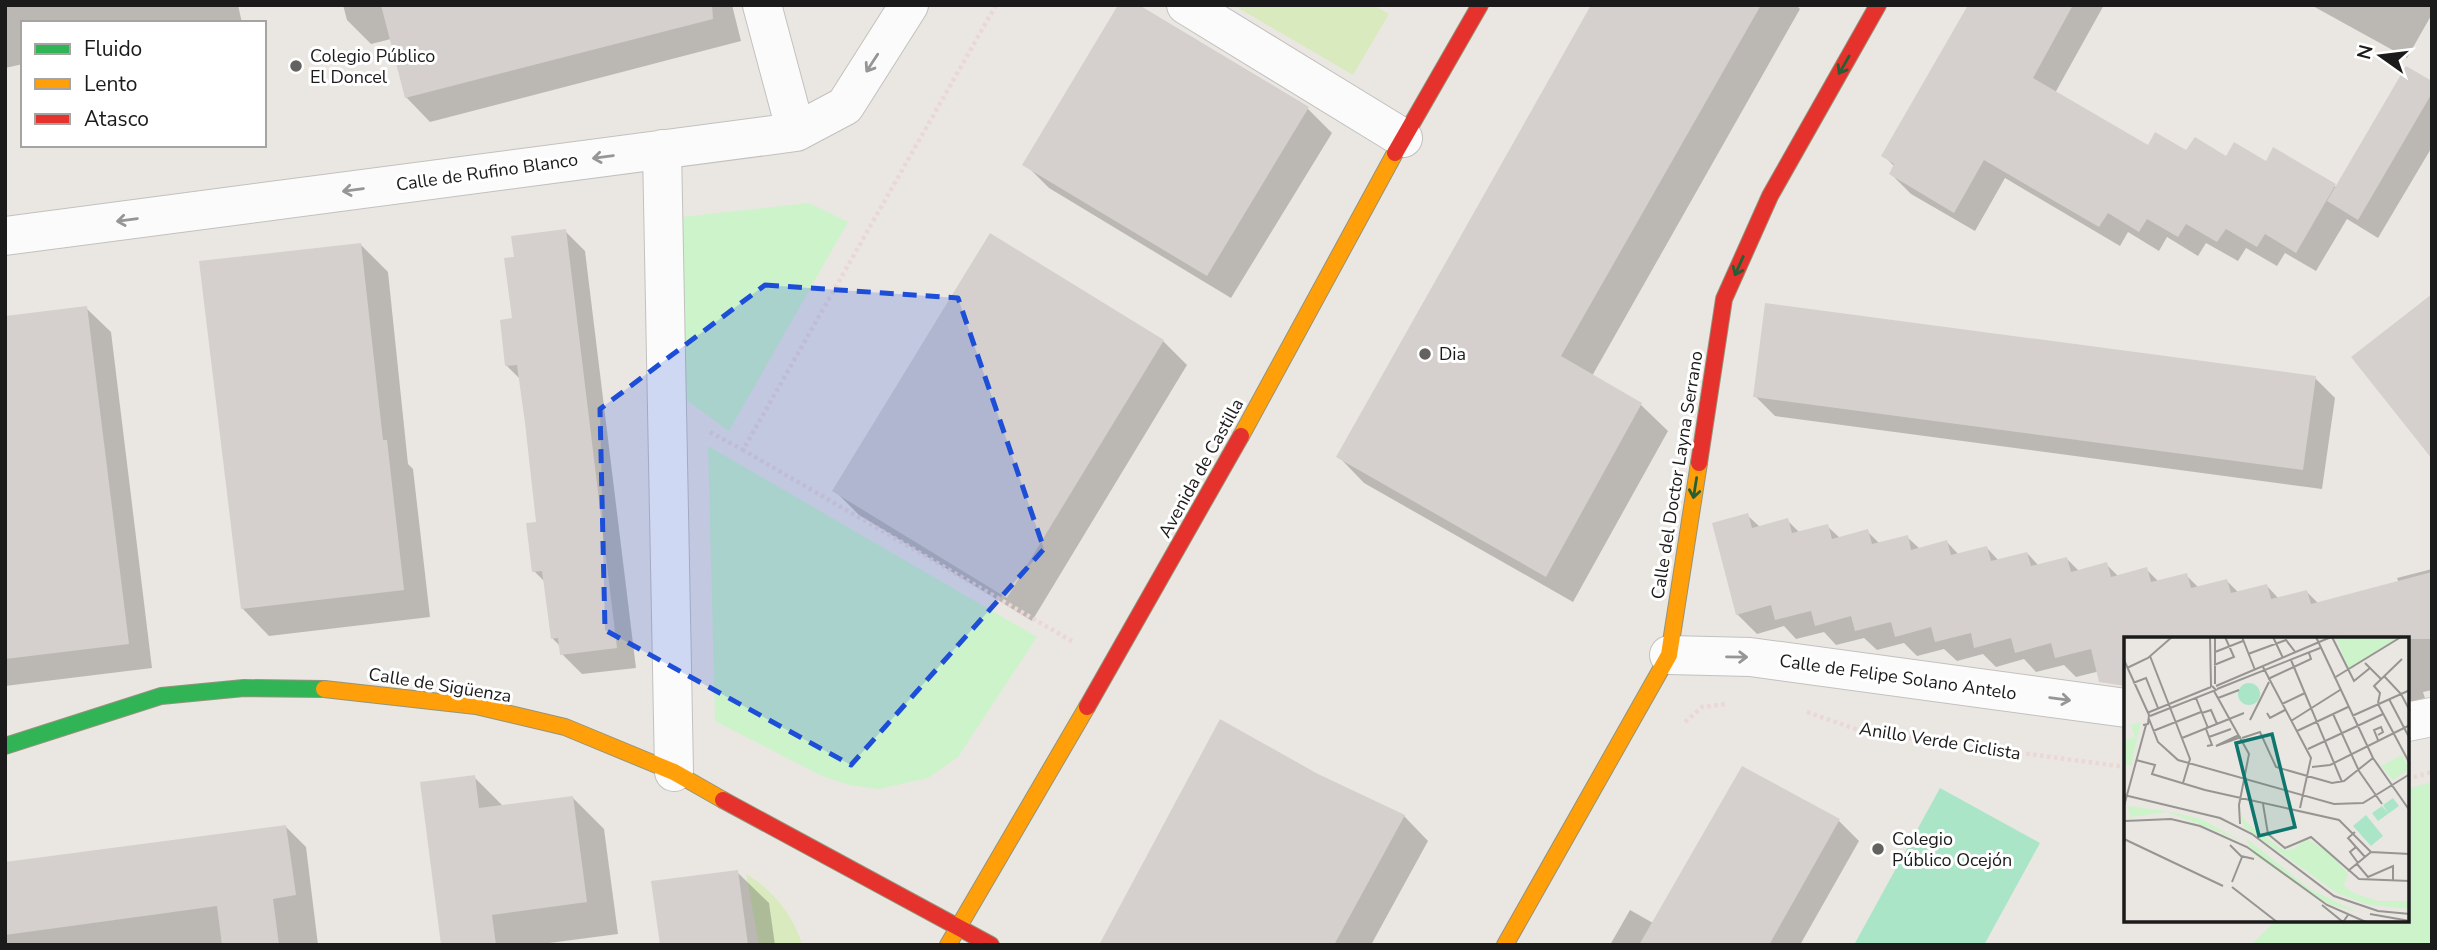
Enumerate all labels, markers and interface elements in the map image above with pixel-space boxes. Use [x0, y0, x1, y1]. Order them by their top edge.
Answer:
legend [21, 21, 266, 147]
north arrow [2346, 21, 2416, 91]
text: Fluido [84, 35, 142, 63]
text: N [2351, 42, 2380, 62]
place label: Colegio Público El Doncel [310, 44, 435, 89]
one-way arrow [865, 52, 879, 72]
one-way arrow [1837, 54, 1851, 74]
marker: Colegio Público El Doncel [288, 58, 304, 74]
text: Lento [84, 70, 137, 98]
text: Atasco [84, 105, 149, 133]
street label: Calle de Rufino Blanco [395, 147, 579, 197]
one-way arrow [592, 150, 615, 163]
one-way arrow [342, 183, 365, 196]
one-way arrow [117, 213, 139, 226]
one-way arrow [1732, 255, 1745, 276]
place label: Dia [1439, 342, 1466, 366]
marker: Dia [1417, 346, 1433, 362]
street label: Calle del Doctor Layna Serrano [1645, 349, 1709, 601]
street label: Avenida de Castilla [1153, 394, 1249, 542]
one-way arrow [1688, 476, 1701, 499]
inset map [2124, 637, 2409, 922]
street label: Calle de Felipe Solano Antelo [1778, 648, 2018, 706]
one-way arrow [1726, 650, 1749, 664]
street label: Calle de Sigüenza [367, 662, 513, 708]
one-way arrow [2048, 693, 2071, 706]
street label: Anillo Verde Ciclista [1858, 716, 2022, 766]
place label: Colegio Público Ocejón [1892, 827, 2012, 872]
marker: Colegio Público Ocejón [1870, 841, 1886, 857]

